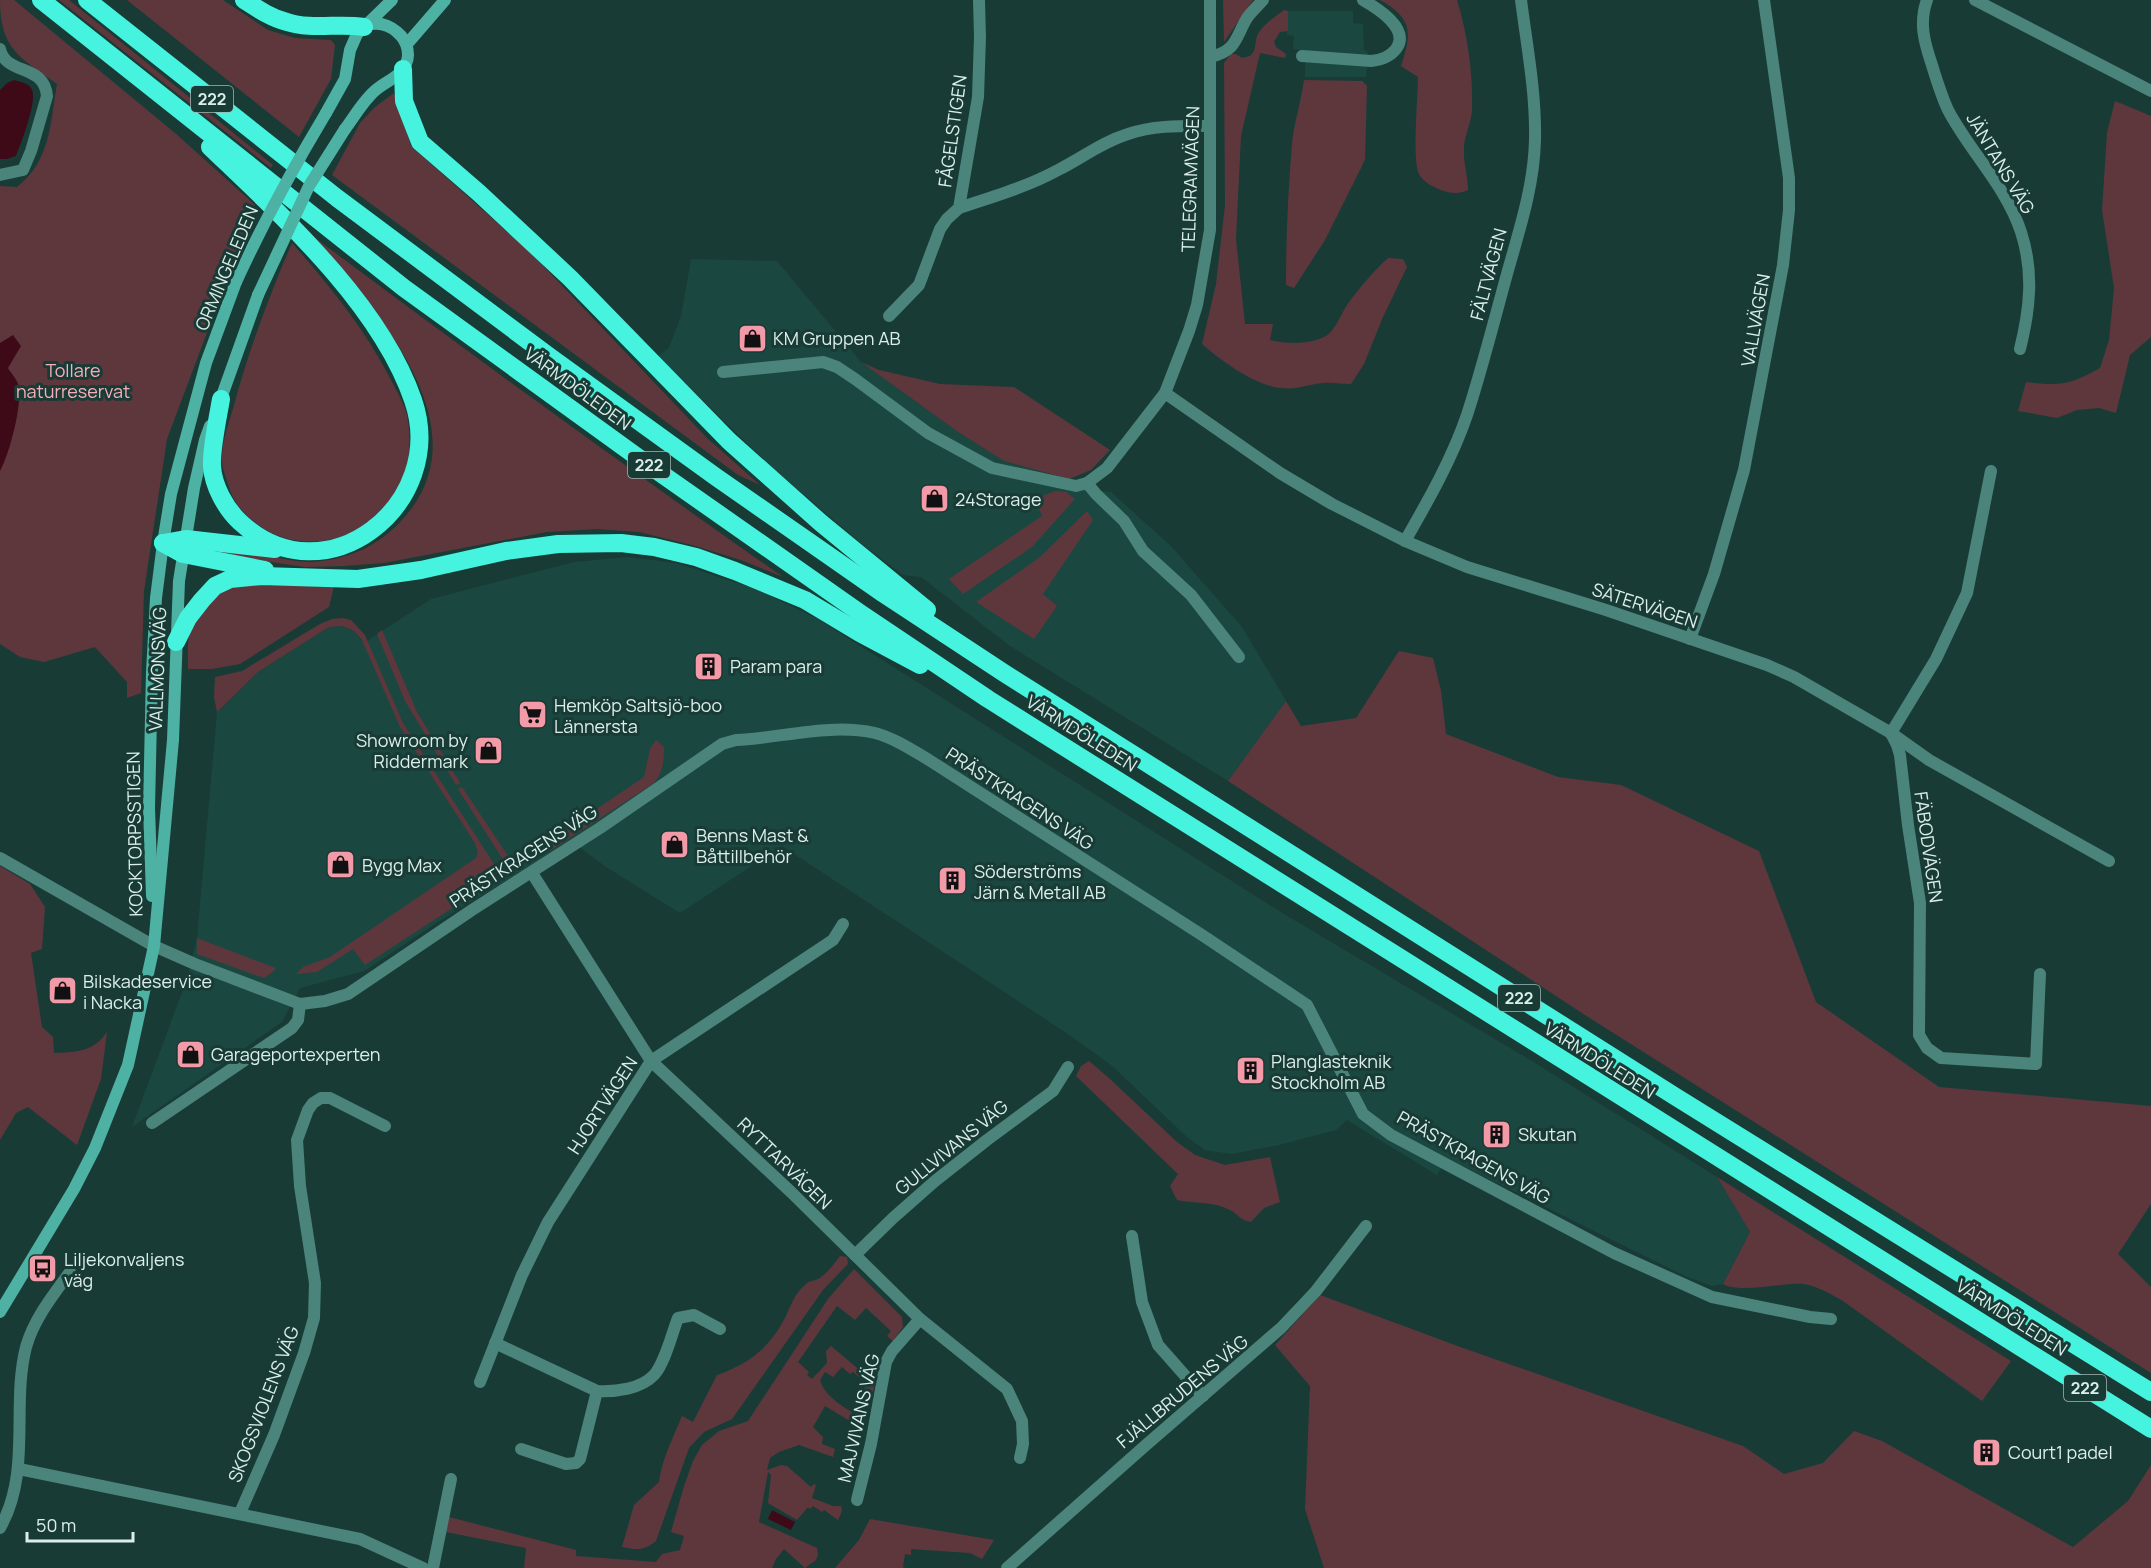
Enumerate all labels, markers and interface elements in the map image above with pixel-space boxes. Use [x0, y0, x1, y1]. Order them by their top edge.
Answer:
street label: FÅGELSTIGEN [932, 73, 972, 189]
road number: 222 [191, 86, 233, 112]
street label: TELEGRAMVÄGEN [1175, 105, 1205, 253]
street label: JÄNTANS VÄG [1961, 108, 2041, 218]
street label: ORMINGELEDEN [189, 202, 263, 334]
street label: FÄLTVÄGEN [1464, 225, 1512, 323]
street label: VALLVÄGEN [1735, 272, 1775, 368]
shop icon: KM Gruppen AB [736, 322, 768, 354]
place label: KM Gruppen AB [773, 326, 901, 350]
street label: VÄRMDÖLEDEN [520, 341, 636, 435]
park label: Tollare naturreservat [16, 358, 130, 403]
road number: 222 [628, 452, 670, 478]
shop icon: 24Storage [918, 483, 950, 515]
place label: 24Storage [955, 487, 1041, 511]
street label: SÄTERVÄGEN [1589, 577, 1701, 633]
street label: VALLMONSVÄG [143, 606, 171, 731]
building icon: Param para [693, 650, 725, 682]
place label: Param para [730, 654, 822, 678]
street label: VÄRMDÖLEDEN [1022, 689, 1142, 777]
place label: Hemköp Saltsjö-boo Lännersta [554, 693, 722, 738]
supermarket icon: Hemköp Saltsjö-boo Lännersta [517, 699, 549, 731]
place label: Showroom by Riddermark [356, 728, 469, 773]
shop icon: Showroom by Riddermark [473, 734, 505, 766]
street label: PRÄSTKRAGENS VÄG [942, 741, 1099, 855]
street label: KOCKTORPSSTIGEN [121, 751, 147, 917]
street label: FÄBODVÄGEN [1909, 790, 1949, 904]
street label: PRÄSTKRAGENS VÄG [445, 799, 602, 913]
place label: Benns Mast & Båttillbehör [696, 823, 809, 868]
shop icon: Benns Mast & Båttillbehör [659, 829, 691, 861]
shop icon: Bygg Max [325, 849, 357, 881]
place label: Bygg Max [362, 853, 442, 877]
place label: Söderströms Järn & Metall AB [974, 859, 1106, 904]
building icon: Söderströms Järn & Metall AB [937, 865, 969, 897]
place label: Bilskadeservice i Nacka [83, 969, 212, 1014]
shop icon: Bilskadeservice i Nacka [46, 975, 78, 1007]
road number: 222 [1498, 985, 1540, 1011]
street label: VÄRMDÖLEDEN [1540, 1016, 1660, 1104]
shop icon: Garageportexperten [174, 1038, 206, 1070]
place label: Garageportexperten [211, 1042, 380, 1066]
place label: Planglasteknik Stockholm AB [1271, 1049, 1392, 1094]
street label: HJORTVÄGEN [562, 1052, 642, 1158]
building icon: Planglasteknik Stockholm AB [1234, 1055, 1266, 1087]
street label: GULLVIVANS VÄG [890, 1094, 1013, 1200]
street label: PRÄSTKRAGENS VÄG [1393, 1105, 1555, 1209]
street label: RYTTARVÄGEN [733, 1112, 837, 1214]
building icon: Skutan [1481, 1118, 1513, 1150]
place label: Skutan [1518, 1122, 1577, 1146]
place label: Liljekonvaljens väg [64, 1247, 184, 1292]
bus stop icon: Liljekonvaljens väg [27, 1253, 59, 1285]
street label: VÄRMDÖLEDEN [1952, 1273, 2072, 1361]
street label: SKOGSVIOLENS VÄG [222, 1322, 304, 1486]
street label: FJÄLLBRUDENS VÄG [1111, 1329, 1253, 1453]
street label: MAJVIVANS VÄG [832, 1351, 885, 1485]
road number: 222 [2064, 1375, 2106, 1401]
building icon: Court1 padel [1971, 1436, 2003, 1468]
place label: Court1 padel [2008, 1440, 2113, 1464]
scale bar [27, 1505, 134, 1543]
text: 50 m [36, 1513, 76, 1537]

